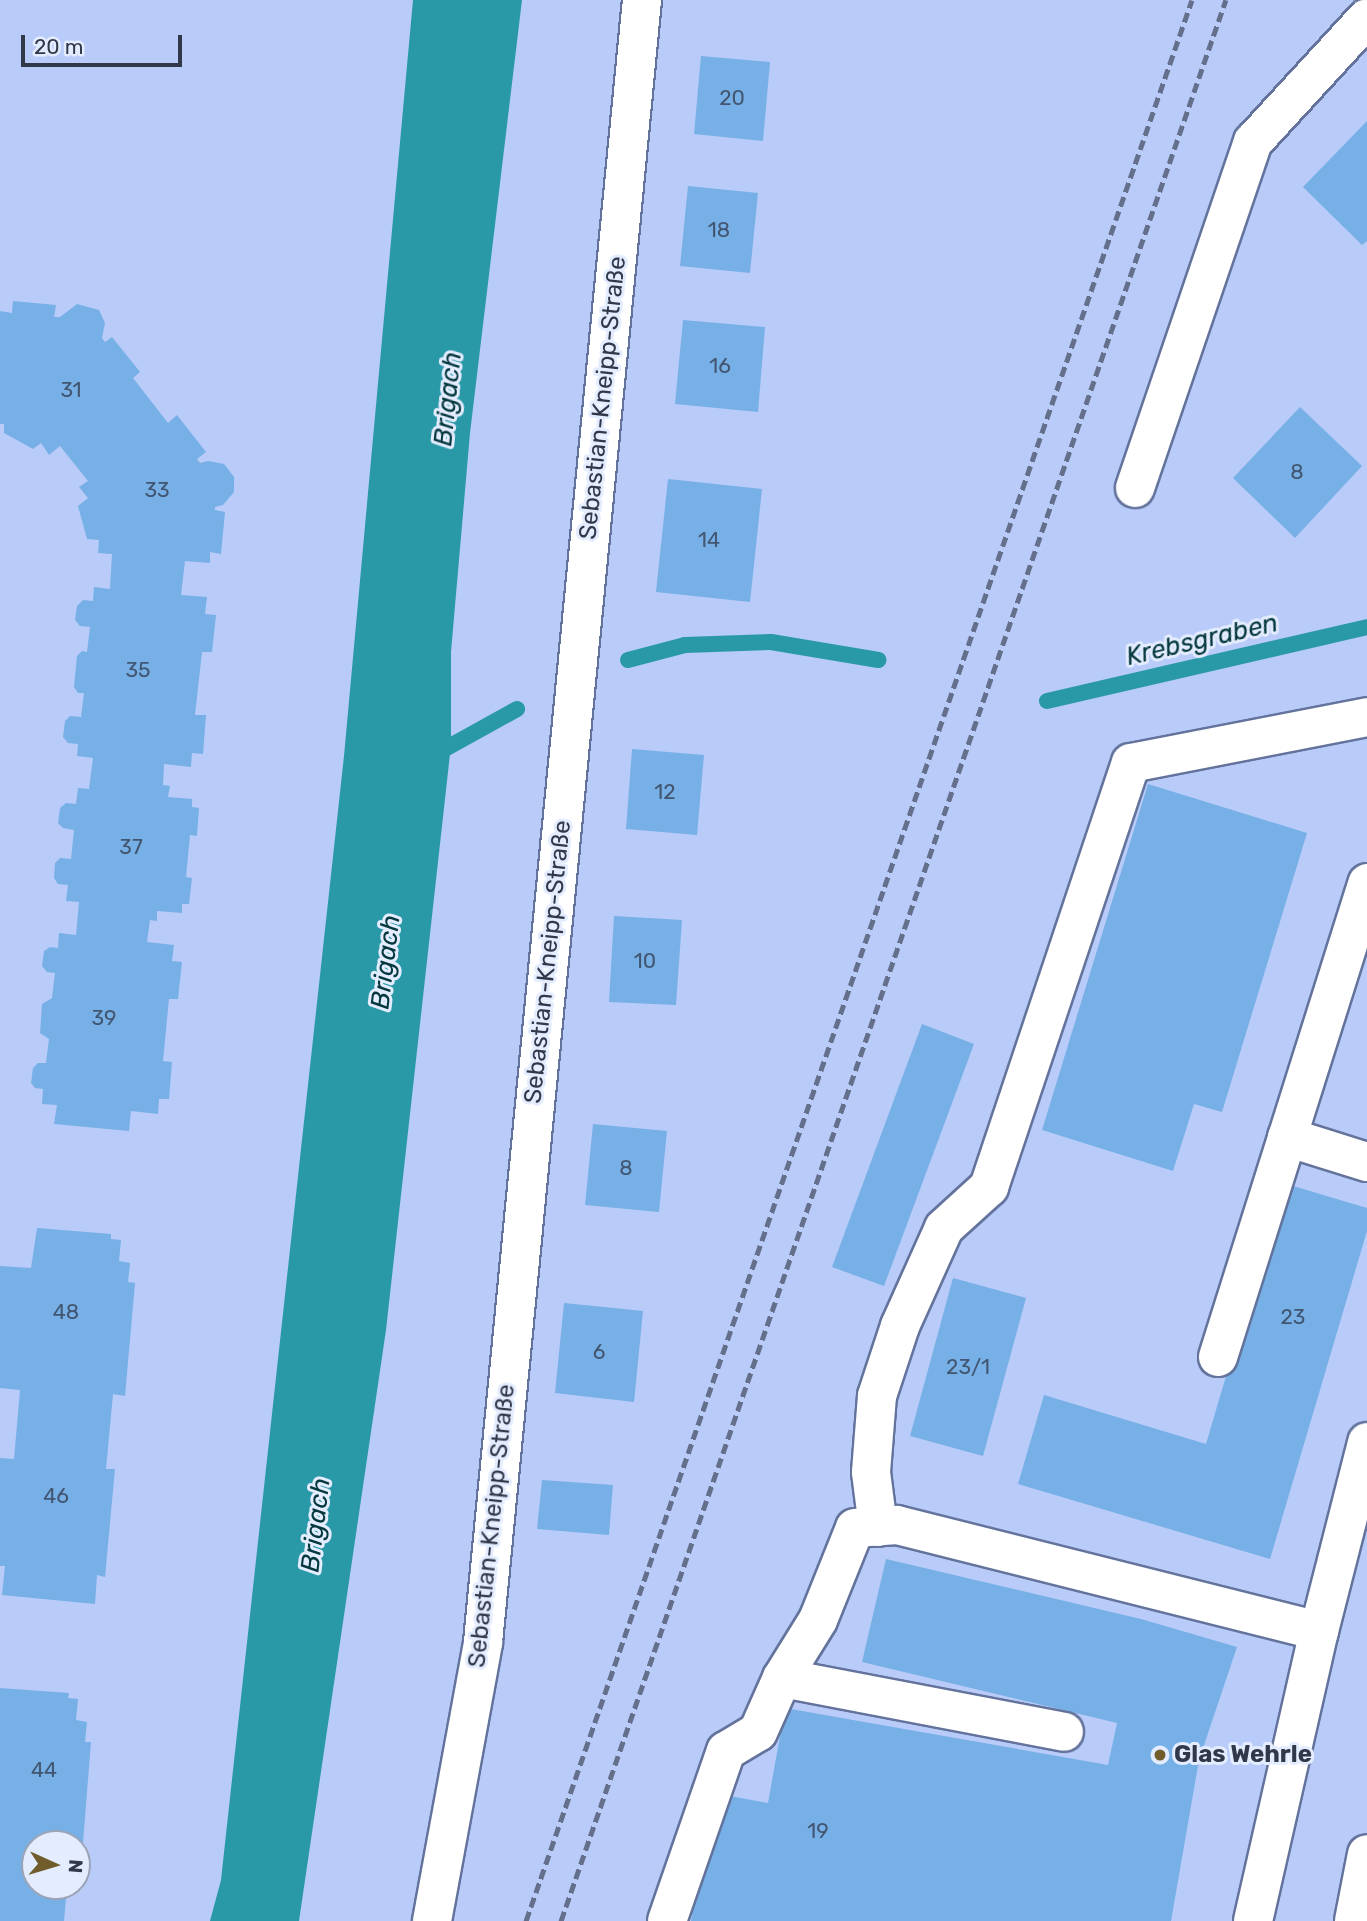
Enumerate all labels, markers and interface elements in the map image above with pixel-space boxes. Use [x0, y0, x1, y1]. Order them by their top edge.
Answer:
scale bar [24, 21, 186, 65]
text: 20 m [34, 34, 83, 59]
house number: 20 [719, 85, 745, 111]
house number: 18 [708, 217, 730, 243]
street label: Sebastian-Kneipp-Straße [574, 255, 632, 541]
water label: Brigach [428, 350, 468, 448]
house number: 16 [709, 353, 731, 379]
house number: 31 [60, 377, 82, 403]
house number: 8 [1290, 459, 1304, 485]
house number: 33 [144, 477, 170, 503]
house number: 14 [698, 527, 720, 553]
water label: Krebsgraben [1123, 607, 1281, 673]
house number: 35 [125, 657, 151, 683]
house number: 12 [654, 779, 676, 805]
street label: Sebastian-Kneipp-Straße [519, 819, 577, 1105]
house number: 37 [119, 834, 143, 860]
water label: Brigach [365, 913, 407, 1011]
house number: 10 [634, 948, 656, 974]
house number: 39 [91, 1005, 117, 1031]
house number: 8 [619, 1155, 633, 1181]
house number: 48 [53, 1299, 79, 1325]
house number: 23 [1281, 1304, 1305, 1330]
house number: 6 [593, 1339, 605, 1365]
house number: 23/1 [946, 1354, 990, 1380]
street label: Sebastian-Kneipp-Straße [463, 1383, 521, 1669]
water label: Brigach [295, 1476, 337, 1574]
house number: 46 [43, 1483, 69, 1509]
place label: Glas Wehrle [1174, 1741, 1312, 1769]
marker: Glas Wehrle [1152, 1747, 1168, 1763]
house number: 44 [31, 1757, 57, 1783]
house number: 19 [807, 1818, 829, 1844]
north arrow [21, 1830, 91, 1900]
text: N [64, 1859, 87, 1874]

